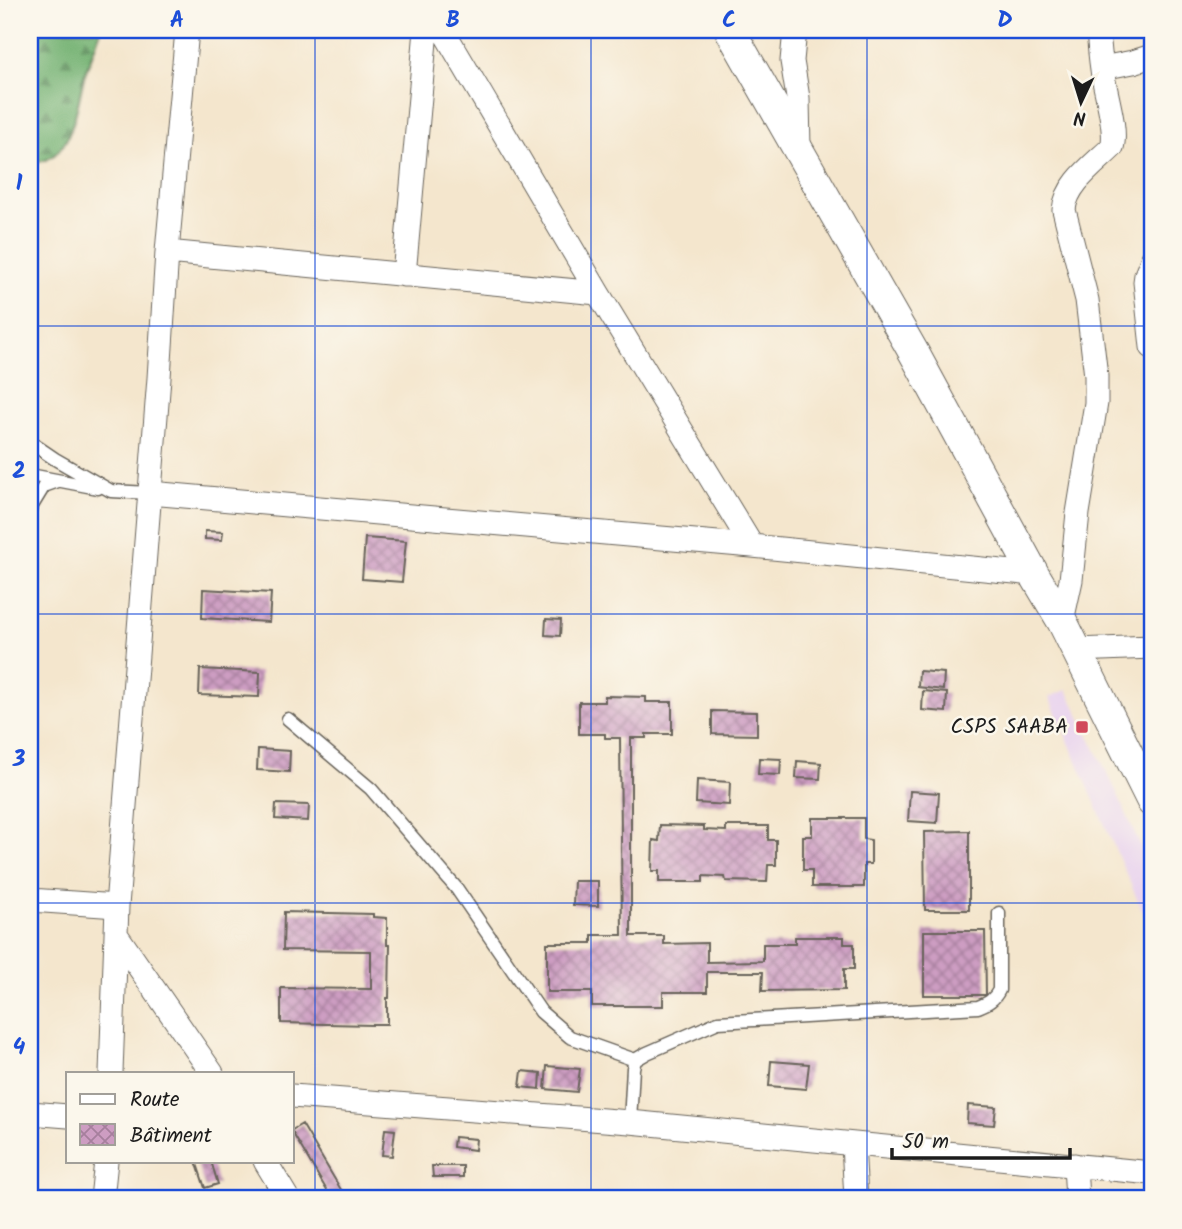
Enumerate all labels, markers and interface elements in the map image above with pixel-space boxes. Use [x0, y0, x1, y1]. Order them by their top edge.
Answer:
text: A [170, 3, 184, 39]
text: B [446, 3, 460, 39]
text: C [722, 3, 736, 39]
text: D [997, 3, 1013, 39]
north arrow [1046, 66, 1116, 136]
text: N [1073, 102, 1087, 132]
text: 1 [16, 166, 23, 202]
text: 2 [12, 454, 26, 490]
place label: CSPS SAABA [950, 711, 1068, 744]
marker: CSPS SAABA [1074, 719, 1090, 735]
text: 3 [12, 742, 26, 778]
text: 4 [13, 1030, 26, 1066]
legend [66, 1072, 294, 1162]
text: Route [130, 1084, 180, 1117]
scale bar [892, 1117, 1070, 1161]
text: Bâtiment [130, 1120, 213, 1153]
text: 50 m [902, 1126, 949, 1159]

